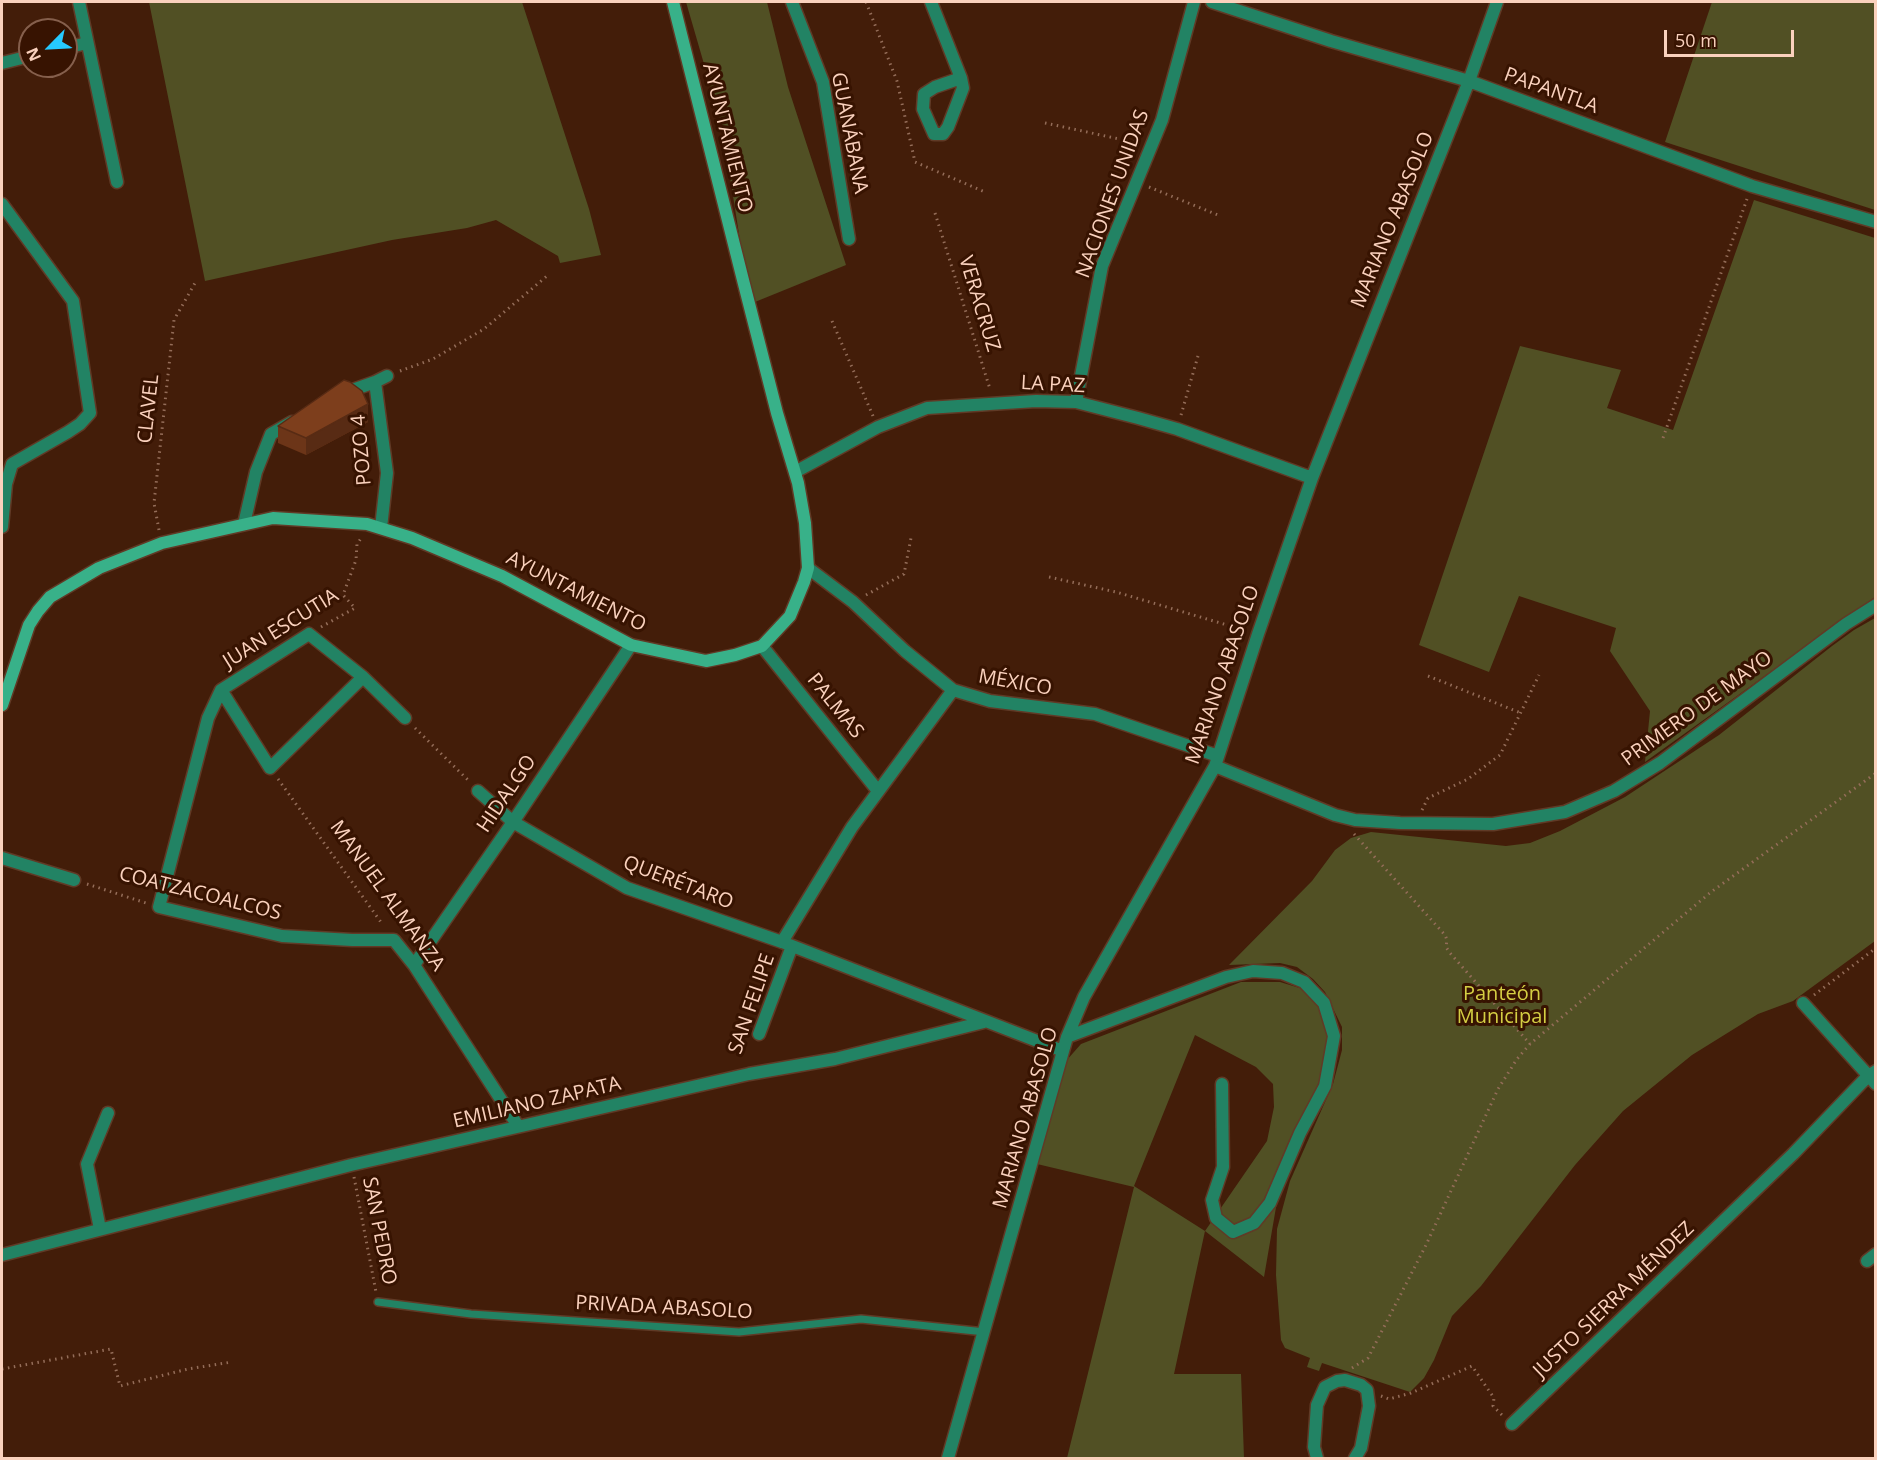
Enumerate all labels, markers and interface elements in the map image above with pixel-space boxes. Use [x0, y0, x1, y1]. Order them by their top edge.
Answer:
north arrow [18, 18, 78, 78]
scale bar [1667, 18, 1798, 56]
text: 50 m [1675, 28, 1717, 52]
text: N [21, 44, 46, 65]
street label: AYUNTAMIENTO [697, 61, 757, 215]
street label: PAPANTLA [1501, 63, 1601, 119]
street label: GUANÁBANA [826, 70, 872, 196]
street label: NACIONES UNIDAS [1071, 107, 1155, 281]
street label: MARIANO ABASOLO [1347, 128, 1439, 312]
street label: VERACRUZ [953, 253, 1005, 355]
street label: LA PAZ [1020, 371, 1086, 399]
street label: CLAVEL [133, 373, 165, 445]
street label: POZO 4 [347, 413, 377, 487]
street label: AYUNTAMIENTO [502, 546, 650, 638]
street label: MARIANO ABASOLO [1181, 582, 1265, 768]
street label: JUAN ESCUTIA [219, 584, 343, 674]
street label: PRIMERO DE MAYO [1617, 646, 1777, 772]
street label: MÉXICO [976, 665, 1054, 701]
street label: PALMAS [802, 669, 868, 743]
street label: HIDALGO [472, 751, 542, 837]
street label: MANUEL ALMANZA [324, 816, 450, 976]
street label: QUERÉTARO [619, 851, 737, 915]
street label: COATZACOALCOS [116, 862, 284, 926]
street label: SAN FELIPE [724, 951, 780, 1057]
park label: Panteón Municipal [1457, 982, 1547, 1029]
street label: MARIANO ABASOLO [989, 1024, 1063, 1212]
street label: EMILIANO ZAPATA [451, 1072, 623, 1134]
street label: SAN PEDRO [357, 1175, 401, 1287]
street label: JUSTO SIERRA MÉNDEZ [1529, 1217, 1699, 1383]
street label: PRIVADA ABASOLO [575, 1291, 753, 1325]

